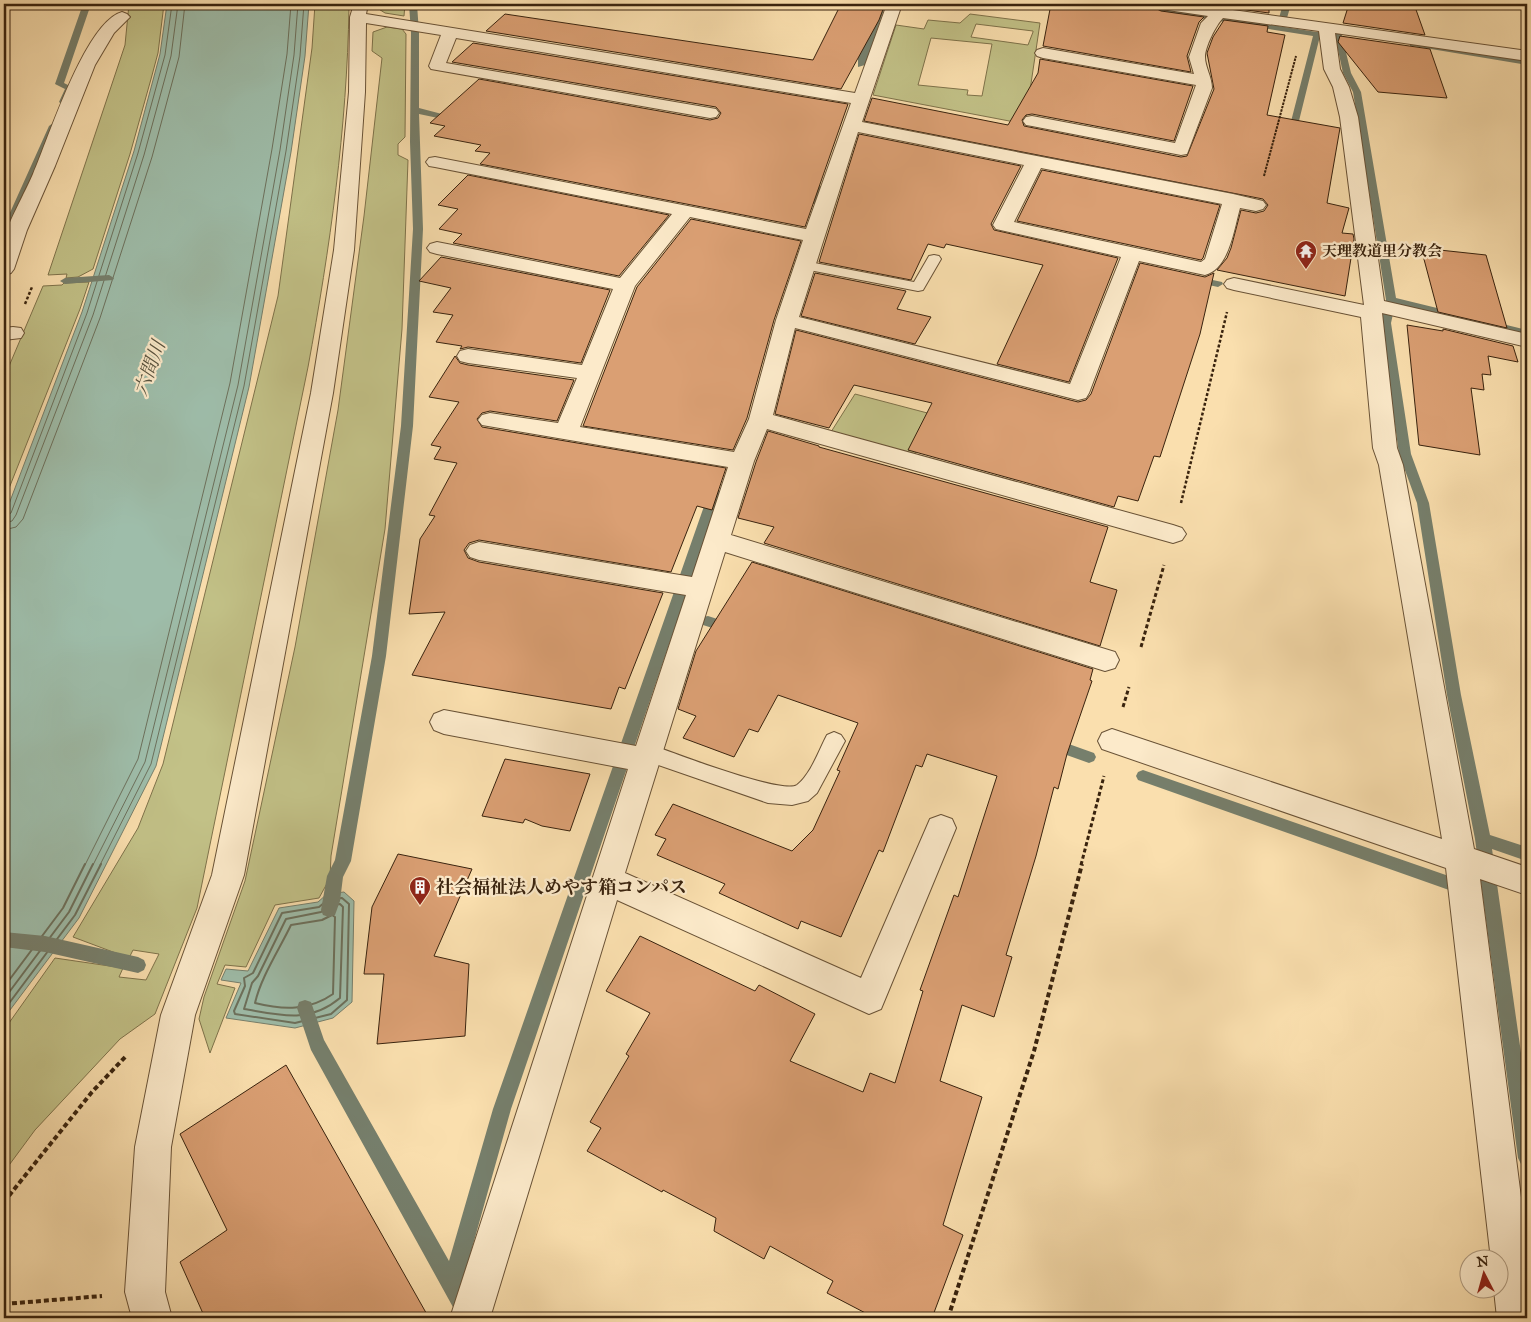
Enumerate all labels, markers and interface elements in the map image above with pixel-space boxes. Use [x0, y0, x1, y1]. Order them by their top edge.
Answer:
temple icon: 天理教道里分教会 [1294, 239, 1318, 270]
place label: 天理教道里分教会 [1322, 242, 1442, 260]
water label: 六間川 [129, 336, 171, 399]
building icon: 社会福祉法人めやす箱コンパス [408, 875, 432, 906]
place label: 社会福祉法人めやす箱コンパス [436, 876, 687, 898]
north arrow [1458, 1250, 1508, 1300]
text: N [1476, 1252, 1490, 1271]

